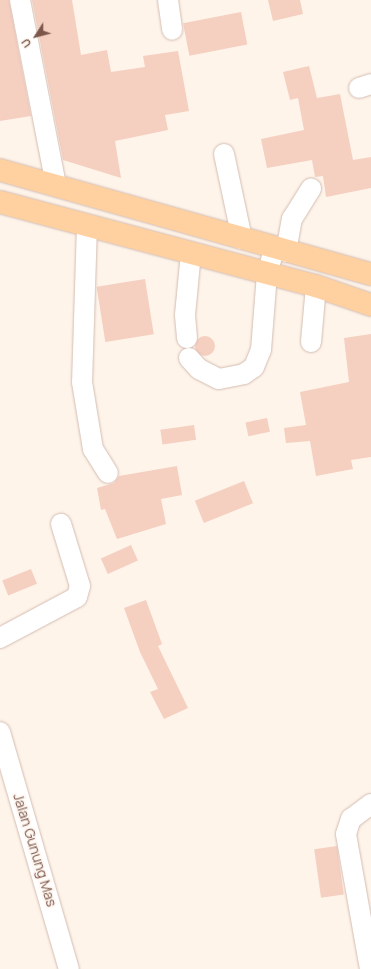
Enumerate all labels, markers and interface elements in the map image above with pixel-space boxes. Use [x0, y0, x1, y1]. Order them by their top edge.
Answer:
north arrow [16, 16, 56, 56]
text: U [17, 36, 34, 51]
street label: Jalan Gunung Mas [10, 791, 60, 909]

